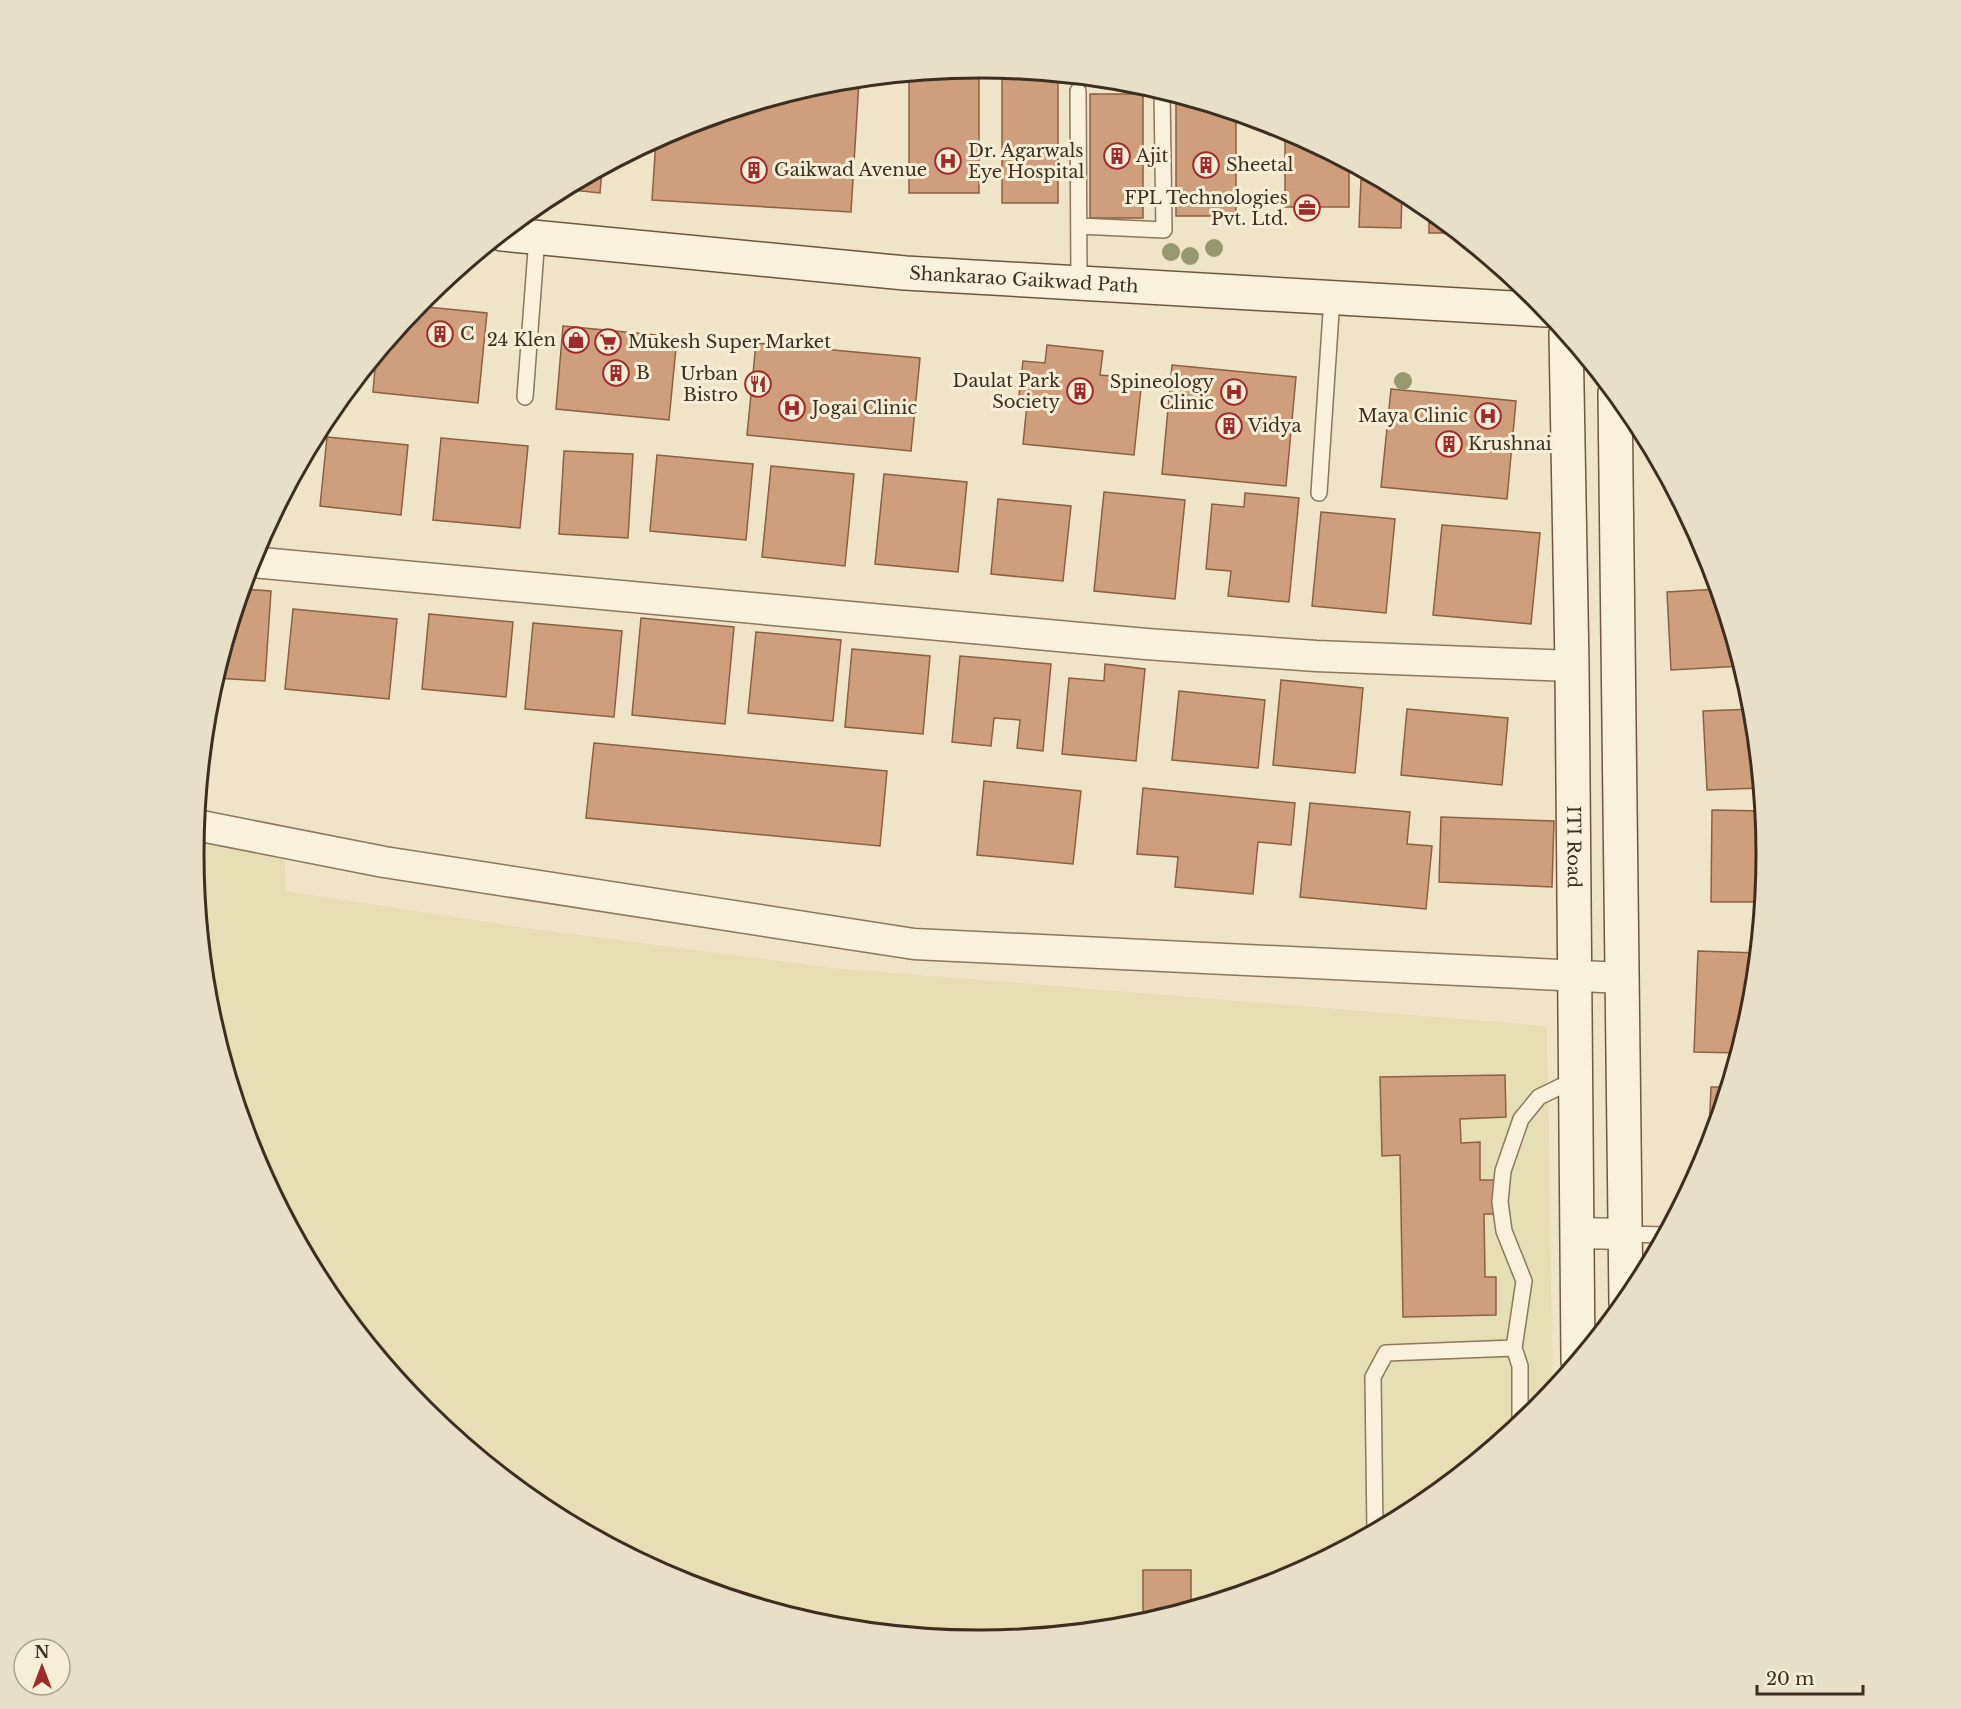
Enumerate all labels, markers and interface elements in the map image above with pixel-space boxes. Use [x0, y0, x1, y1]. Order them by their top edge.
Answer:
place label: Dr. Agarwals Eye Hospital [968, 140, 1085, 183]
building icon: Ajit [1102, 141, 1132, 171]
place label: Ajit [1135, 145, 1169, 167]
hospital icon: Dr. Agarwals Eye Hospital [933, 146, 963, 176]
building icon: Sheetal [1191, 150, 1221, 180]
place label: Sheetal [1226, 154, 1293, 176]
building icon: Gaikwad Avenue [739, 155, 769, 185]
place label: Gaikwad Avenue [774, 159, 927, 181]
place label: FPL Technologies Pvt. Ltd. [1124, 187, 1288, 230]
office icon: FPL Technologies Pvt. Ltd. [1292, 193, 1322, 223]
street label: Shankarao Gaikwad Path [909, 262, 1139, 297]
building icon: C [425, 319, 455, 349]
place label: C [460, 323, 474, 345]
shop icon: 24 Klen [561, 325, 591, 355]
supermarket icon: Mukesh Super Market [593, 327, 623, 357]
place label: 24 Klen [487, 329, 556, 351]
place label: Mukesh Super Market [628, 331, 831, 353]
building icon: B [601, 358, 631, 388]
place label: B [636, 362, 650, 384]
place label: Urban Bistro [680, 363, 738, 406]
restaurant icon: Urban Bistro [743, 369, 773, 399]
place label: Daulat Park Society [953, 370, 1060, 413]
place label: Spineology Clinic [1110, 371, 1214, 414]
building icon: Daulat Park Society [1065, 376, 1095, 406]
hospital icon: Spineology Clinic [1219, 377, 1249, 407]
hospital icon: Jogai Clinic [777, 393, 807, 423]
place label: Jogai Clinic [810, 397, 917, 419]
hospital icon: Maya Clinic [1473, 401, 1503, 431]
place label: Maya Clinic [1358, 405, 1468, 427]
building icon: Vidya [1214, 411, 1244, 441]
place label: Vidya [1247, 415, 1301, 437]
building icon: Krushnai [1434, 429, 1464, 459]
place label: Krushnai [1468, 433, 1552, 455]
street label: ITI Road [1562, 806, 1585, 888]
north arrow [12, 1637, 72, 1697]
text: N [34, 1642, 50, 1662]
scale bar [1757, 1658, 1864, 1696]
text: 20 m [1766, 1668, 1814, 1690]

